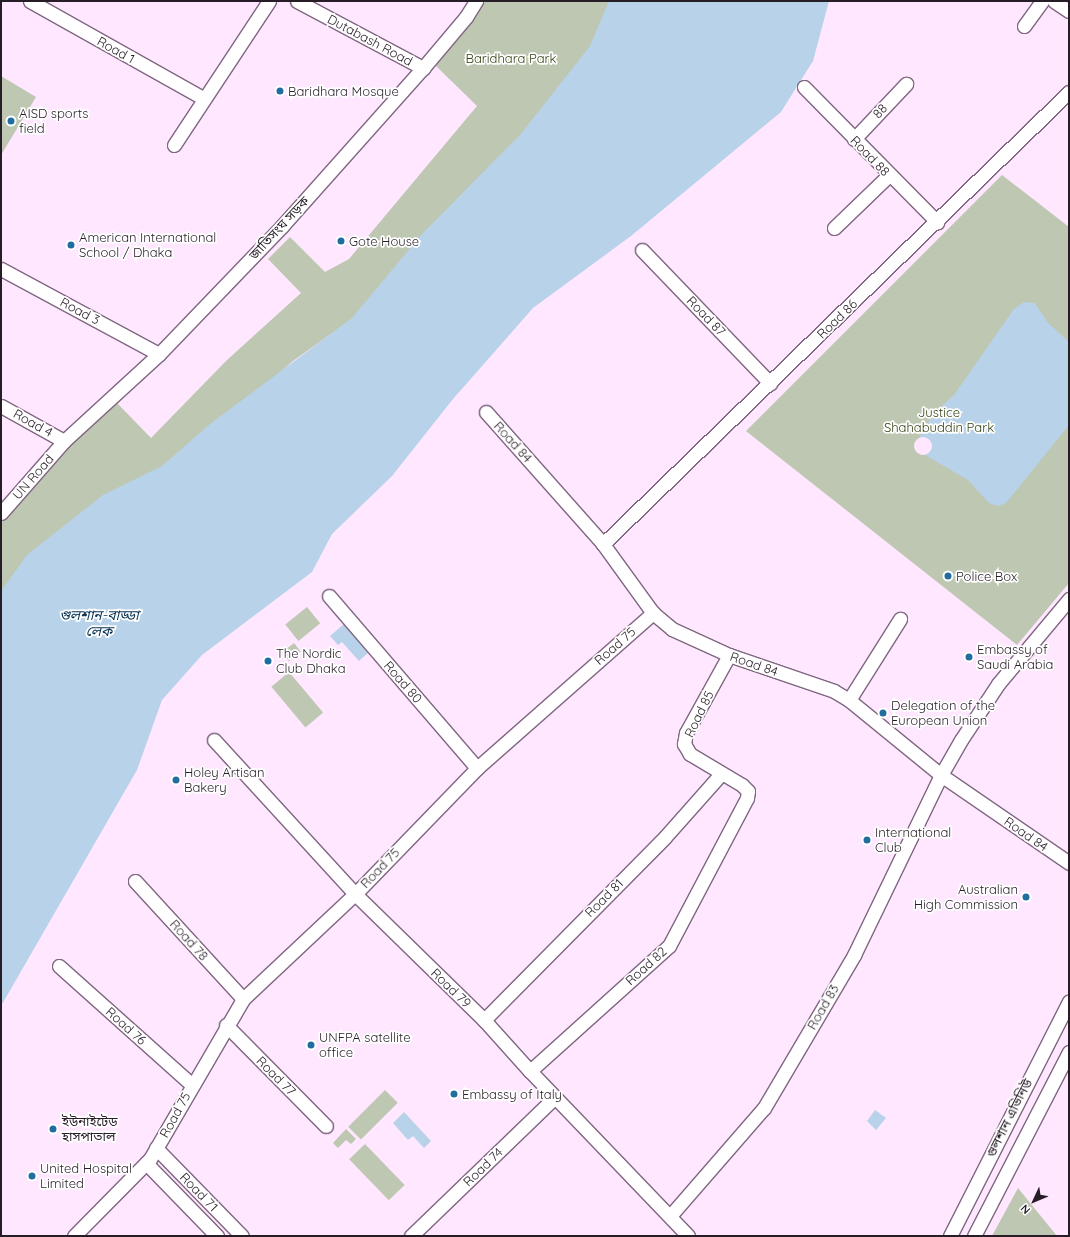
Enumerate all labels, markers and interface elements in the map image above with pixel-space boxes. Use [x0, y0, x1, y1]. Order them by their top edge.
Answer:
street label: Dutabash Road [325, 11, 415, 69]
street label: Road 1 [94, 33, 138, 67]
park label: Baridhara Park [465, 50, 557, 66]
place label: Baridhara Mosque [288, 83, 399, 99]
marker: Baridhara Mosque [275, 86, 285, 96]
street label: 88 [870, 101, 890, 121]
place label: AISD sports field [19, 106, 88, 137]
marker: AISD sports field [6, 116, 16, 126]
street label: Road 88 [847, 133, 893, 179]
street label: জাতিসংঘ সড়ক [246, 193, 312, 263]
place label: American International School / Dhaka [79, 230, 216, 261]
place label: Gote House [349, 233, 419, 249]
marker: Gote House [336, 236, 346, 246]
marker: American International School / Dhaka [66, 240, 76, 250]
street label: Road 87 [683, 293, 729, 339]
street label: Road 3 [58, 294, 102, 328]
street label: Road 86 [814, 296, 860, 342]
park label: Justice Shahabuddin Park [884, 405, 994, 436]
street label: Road 4 [11, 406, 55, 440]
street label: Road 84 [491, 418, 535, 466]
street label: UN Road [9, 451, 57, 503]
place label: Police Box [956, 568, 1017, 584]
marker: Police Box [943, 571, 953, 581]
water label: গুলশান-বাড্ডা লেক [59, 607, 139, 640]
street label: Road 75 [591, 624, 639, 668]
place label: Embassy of Saudi Arabia [977, 642, 1053, 673]
place label: The Nordic Club Dhaka [276, 646, 346, 677]
street label: Road 84 [728, 649, 780, 679]
marker: Embassy of Saudi Arabia [964, 652, 974, 662]
marker: The Nordic Club Dhaka [263, 656, 273, 666]
street label: Road 80 [381, 658, 425, 706]
street label: Road 85 [681, 688, 717, 740]
place label: Delegation of the European Union [891, 698, 995, 729]
marker: Delegation of the European Union [878, 708, 888, 718]
place label: Holey Artisan Bakery [184, 765, 264, 796]
marker: Holey Artisan Bakery [171, 775, 181, 785]
street label: Road 84 [1001, 813, 1051, 855]
place label: International Club [875, 825, 951, 856]
marker: International Club [862, 835, 872, 845]
street label: Road 75 [357, 845, 403, 891]
street label: Road 81 [582, 876, 626, 920]
place label: Australian High Commission [914, 882, 1018, 913]
marker: Australian High Commission [1021, 892, 1031, 902]
street label: Road 78 [167, 916, 211, 964]
street label: Road 82 [622, 943, 670, 989]
street label: Road 79 [428, 965, 474, 1011]
street label: Road 83 [804, 982, 842, 1032]
street label: Road 76 [103, 1004, 149, 1048]
place label: UNFPA satellite office [319, 1030, 410, 1061]
marker: UNFPA satellite office [306, 1040, 316, 1050]
street label: Road 77 [253, 1053, 299, 1099]
street label: গুলশান এভিনিউ [983, 1076, 1035, 1160]
place label: Embassy of Italy [462, 1086, 562, 1102]
marker: Embassy of Italy [449, 1089, 459, 1099]
street label: Road 75 [156, 1090, 194, 1140]
place label: ইউনাইটেড হাসপাতাল [62, 1114, 117, 1145]
marker: ইউনাইটেড হাসপাতাল [47, 1123, 59, 1135]
street label: Road 74 [460, 1144, 506, 1190]
place label: United Hospital Limited [40, 1161, 132, 1192]
street label: Road 71 [177, 1169, 221, 1215]
marker: United Hospital Limited [27, 1171, 37, 1181]
north arrow [1014, 1181, 1054, 1221]
text: N [1018, 1202, 1033, 1217]

